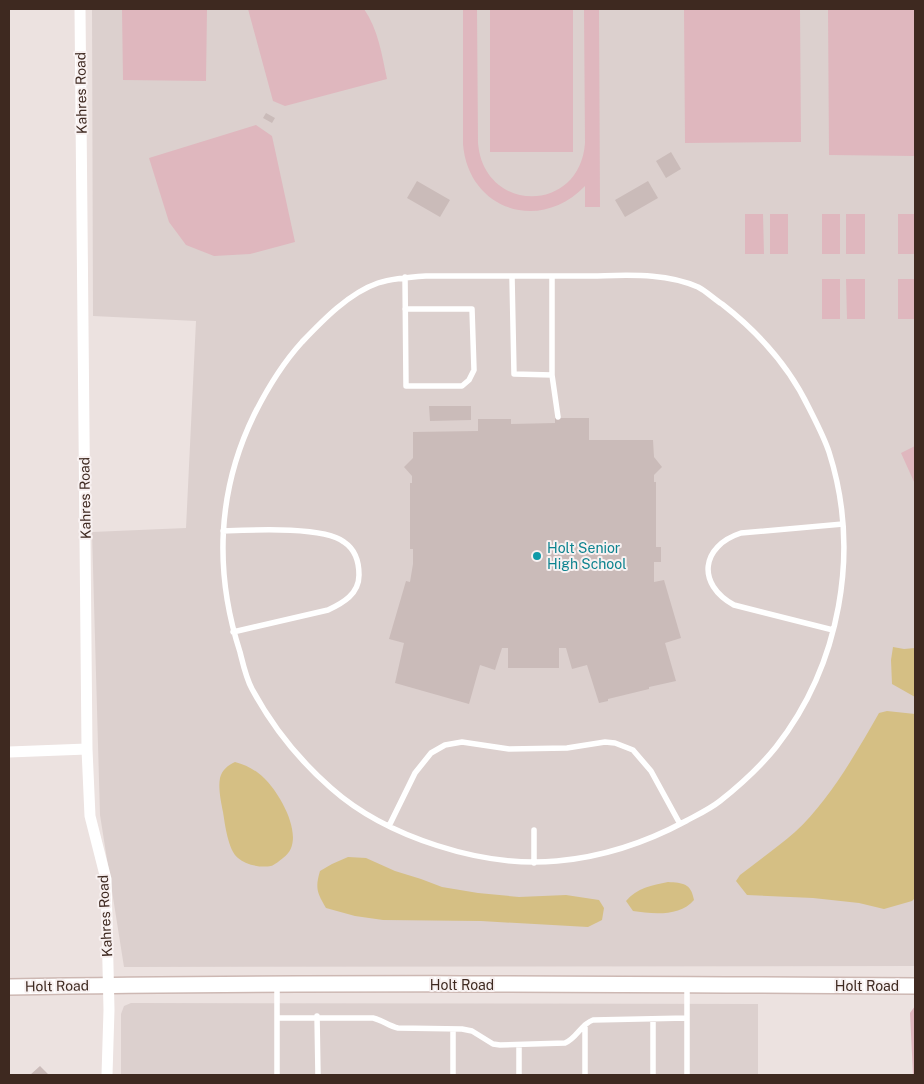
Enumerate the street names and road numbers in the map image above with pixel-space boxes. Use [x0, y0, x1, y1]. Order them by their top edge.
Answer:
street label: Kahres Road [72, 52, 90, 134]
street label: Kahres Road [76, 457, 94, 539]
street label: Kahres Road [95, 875, 115, 957]
street label: Holt Road [25, 977, 89, 995]
street label: Holt Road [430, 977, 494, 993]
street label: Holt Road [835, 978, 899, 994]

